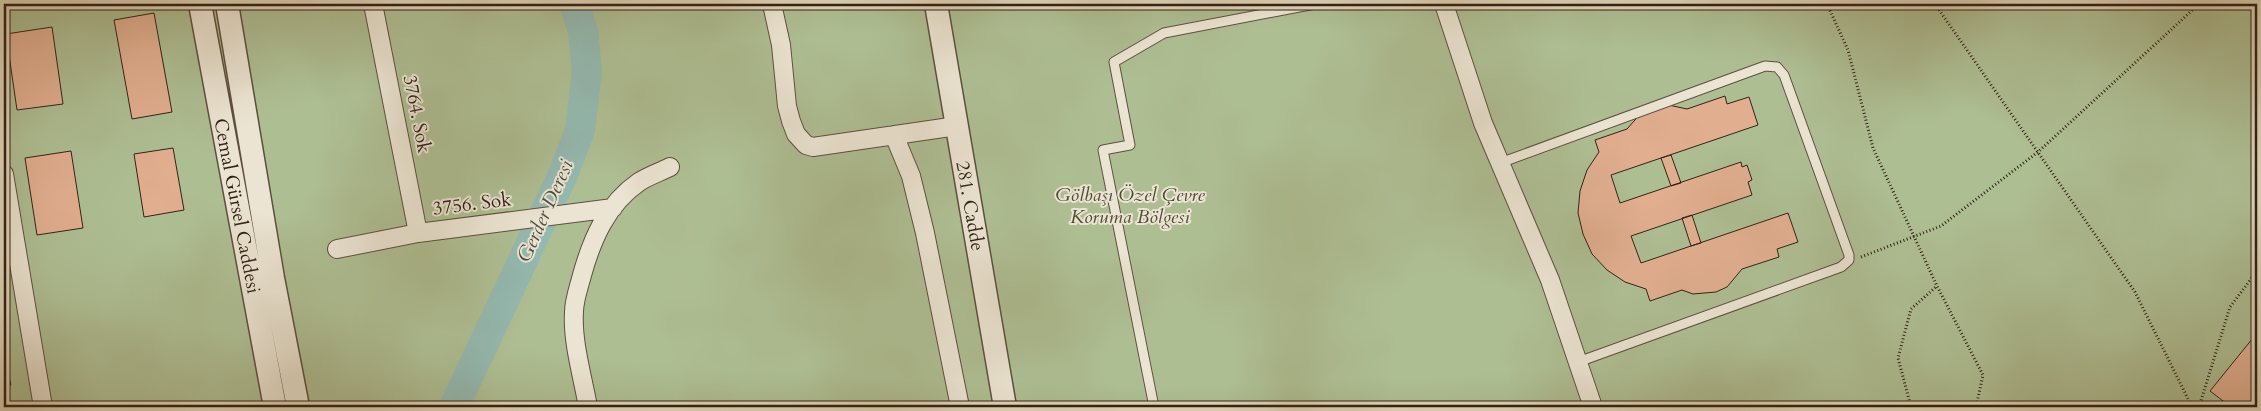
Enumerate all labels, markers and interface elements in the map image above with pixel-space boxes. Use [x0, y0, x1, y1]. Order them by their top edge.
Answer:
street label: 3764. Sok [397, 73, 437, 156]
street label: Cemal Gürsel Caddesi [207, 116, 267, 296]
water label: Gerder Deresi [510, 155, 580, 266]
street label: 281. Cadde [949, 159, 991, 253]
park label: Gölbaşı Özel Çevre Koruma Bölgesi [1055, 182, 1205, 230]
street label: 3756. Sok [431, 186, 514, 222]

